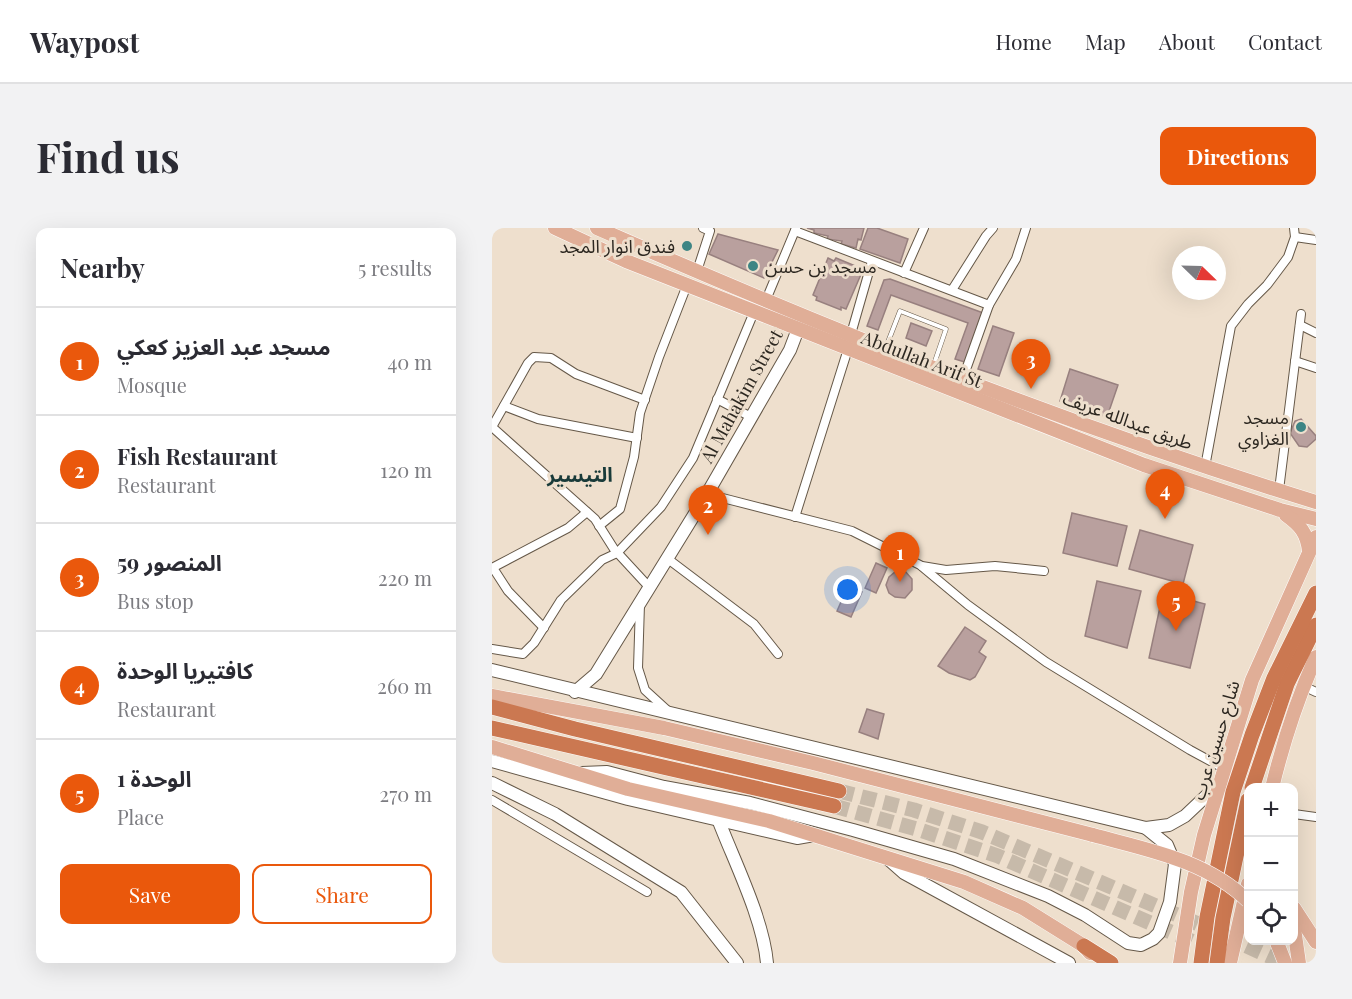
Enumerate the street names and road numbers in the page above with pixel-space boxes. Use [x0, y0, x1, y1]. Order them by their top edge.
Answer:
street label: Al Mahakim Street [694, 324, 788, 468]
street label: Abdullah Arif St [857, 325, 986, 393]
street label: طريق عبدالله عريف [1060, 385, 1196, 455]
street label: شارع حسين عرب [1185, 677, 1247, 804]

